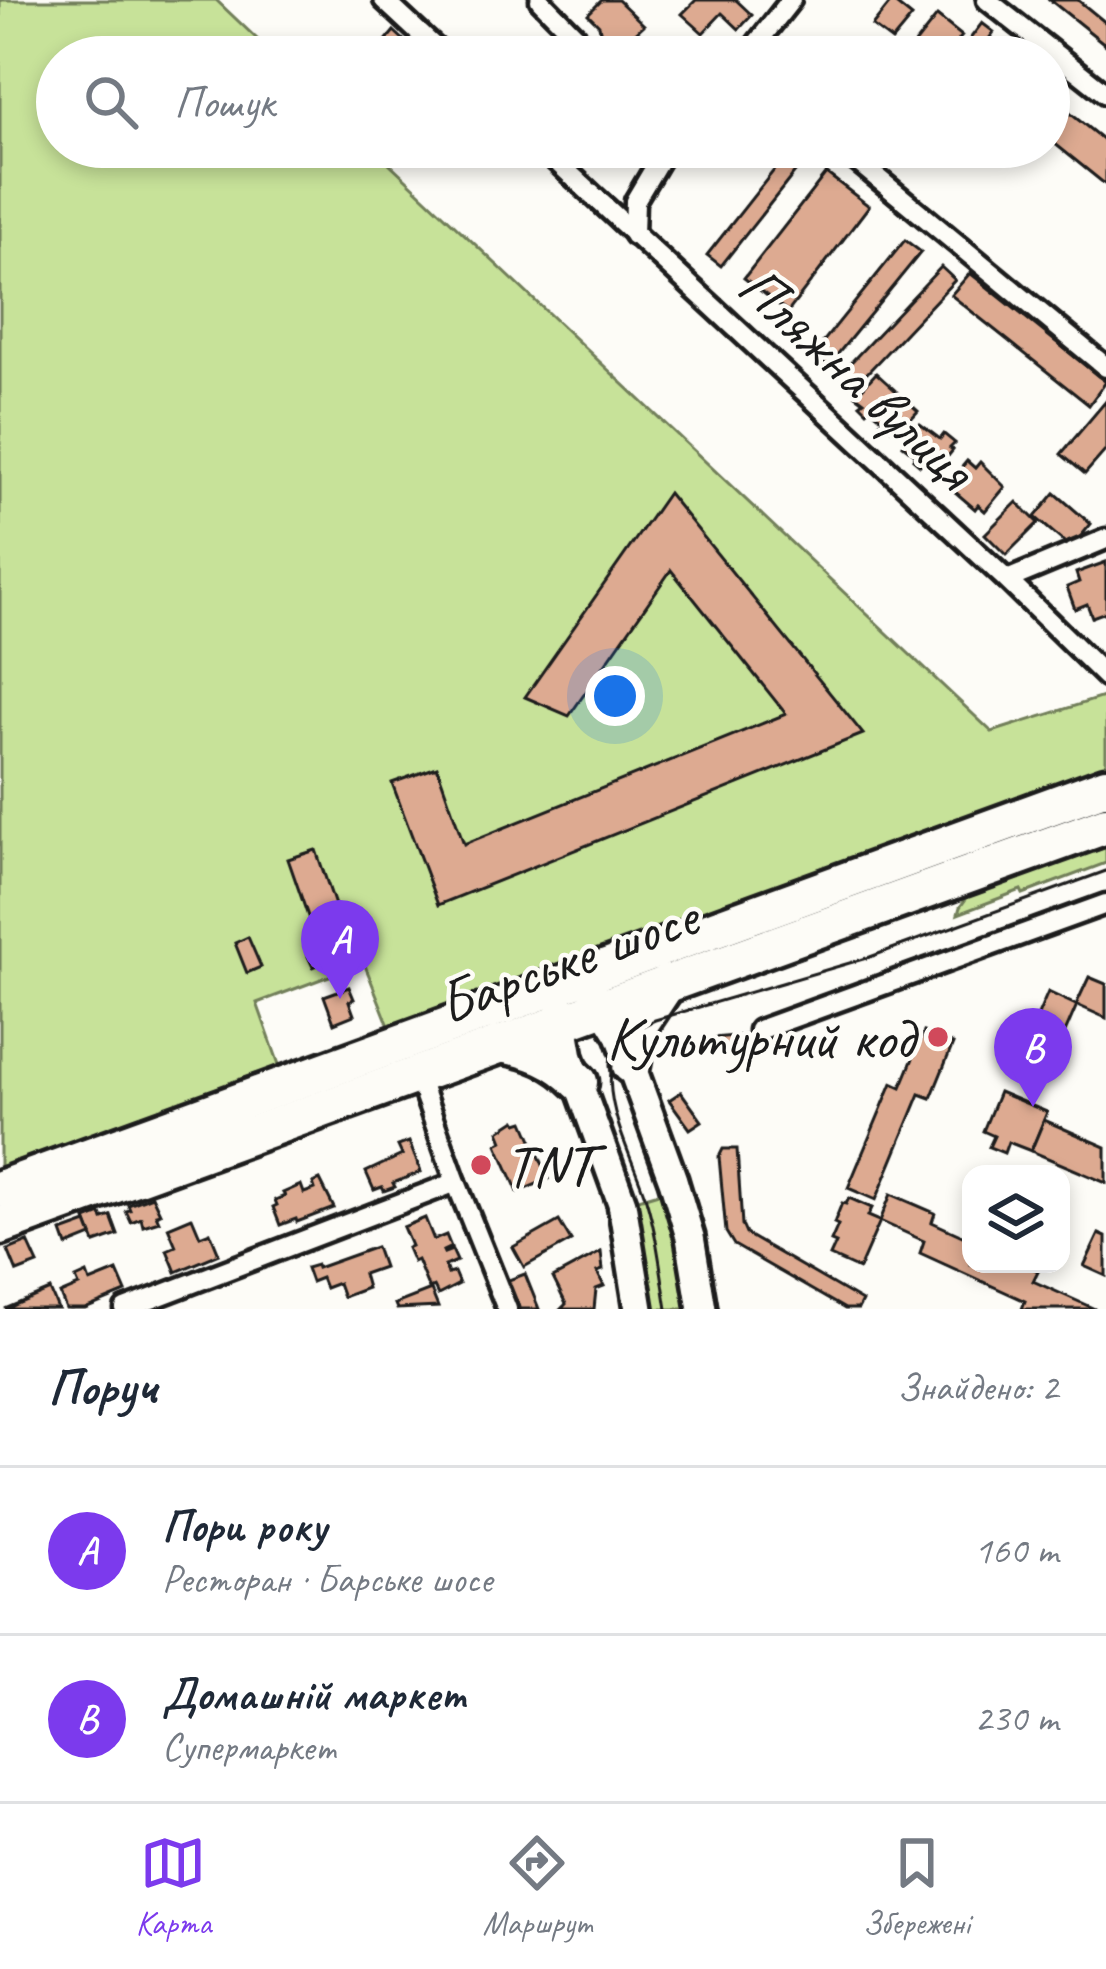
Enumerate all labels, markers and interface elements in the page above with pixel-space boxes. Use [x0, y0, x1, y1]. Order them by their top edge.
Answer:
search box [36, 36, 1070, 168]
icon: search [78, 69, 144, 135]
text: Пошук [174, 74, 274, 131]
street label: Пляжна вулиця [722, 248, 993, 508]
your location [585, 666, 645, 726]
street label: Барське шосе [427, 876, 712, 1042]
pin: A [301, 900, 379, 999]
place label: Культурний код [606, 1000, 919, 1076]
pin: B [994, 1008, 1072, 1107]
marker: Культурний код [925, 1024, 951, 1050]
place label: TNT [505, 1128, 608, 1204]
marker: TNT [468, 1152, 494, 1178]
map controls [962, 1165, 1070, 1273]
button: layers [962, 1165, 1070, 1273]
text: Поруч [48, 1355, 157, 1419]
text: Знайдено: 2 [897, 1363, 1058, 1412]
text: Пори року [162, 1498, 326, 1555]
text: A [77, 1526, 97, 1575]
text: 160 m [974, 1526, 1058, 1575]
text: Ресторан · Барське шосе [162, 1555, 492, 1604]
text: Домашній маркет [162, 1666, 464, 1723]
text: B [77, 1694, 97, 1743]
text: 230 m [974, 1694, 1058, 1743]
text: Супермаркет [162, 1723, 336, 1772]
tab: Карта [136, 1830, 211, 1944]
tab: Маршрут [483, 1830, 591, 1944]
tab: Збережені [863, 1830, 970, 1944]

